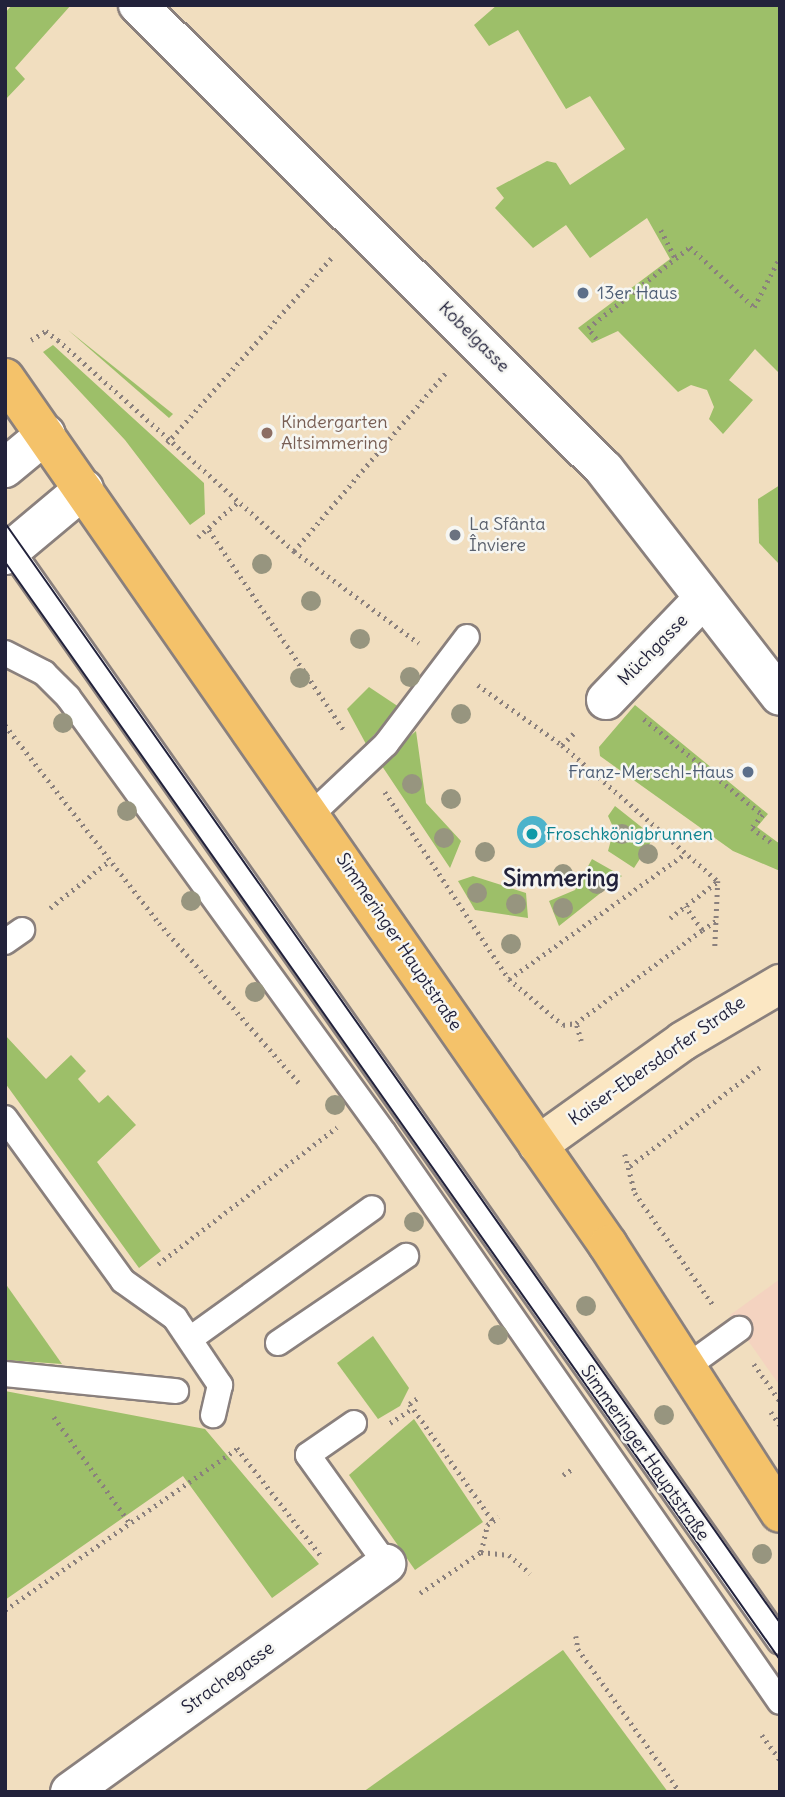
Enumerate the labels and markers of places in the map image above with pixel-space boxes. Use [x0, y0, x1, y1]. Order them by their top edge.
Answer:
place label: 13er Haus [597, 282, 678, 304]
marker: 13er Haus [575, 285, 591, 301]
place label: Kindergarten Altsimmering [281, 412, 388, 454]
marker: Kindergarten Altsimmering [259, 425, 275, 441]
place label: La Sfânta Înviere [469, 514, 546, 556]
marker: La Sfânta Înviere [447, 527, 463, 543]
place label: Franz-Merschl-Haus [568, 761, 734, 783]
marker: Franz-Merschl-Haus [740, 764, 756, 780]
place label: Froschkönigbrunnen [546, 823, 713, 845]
marker: Froschkönigbrunnen [524, 826, 540, 842]

